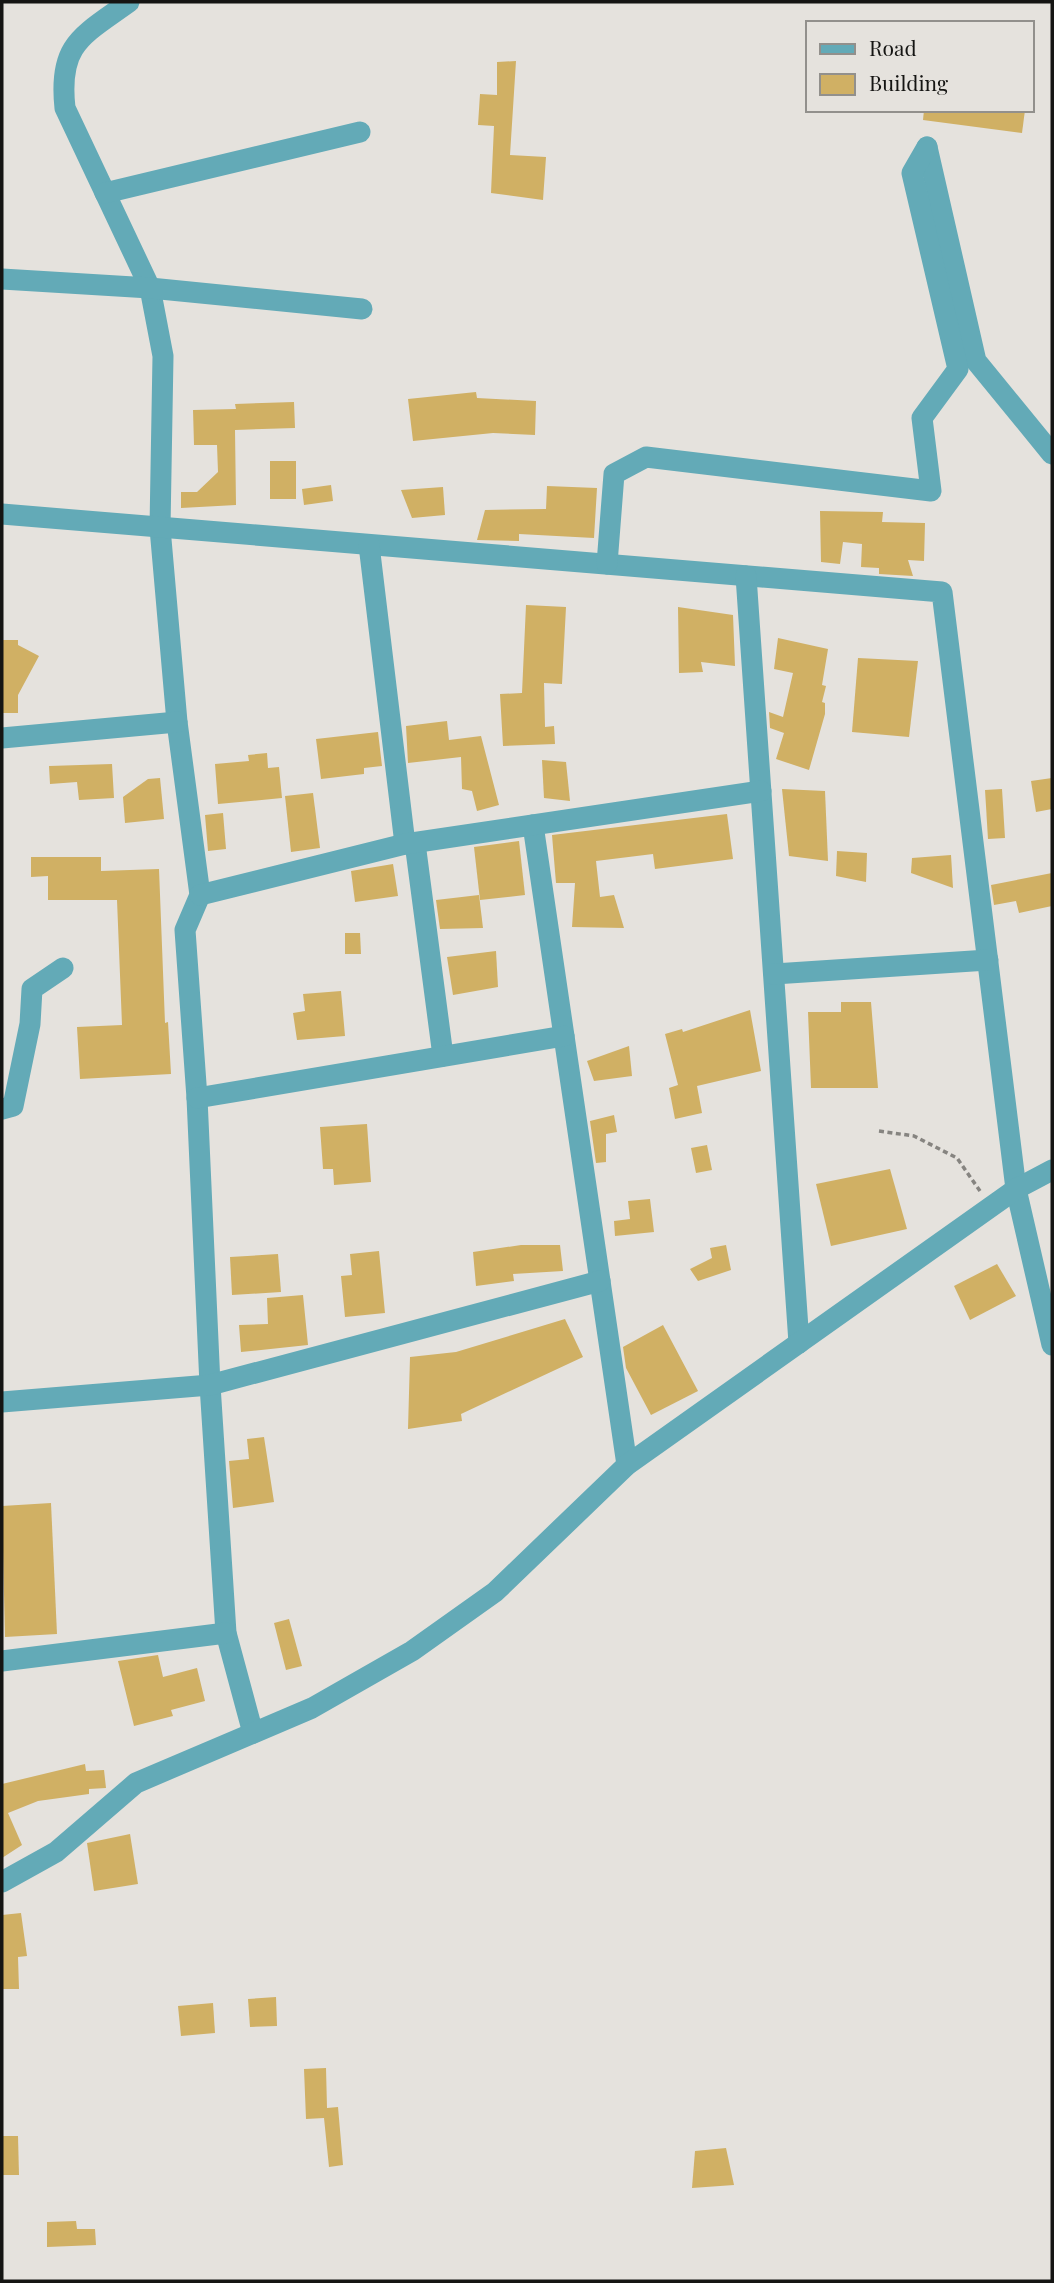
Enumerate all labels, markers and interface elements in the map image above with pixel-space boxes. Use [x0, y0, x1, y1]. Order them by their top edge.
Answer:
legend [806, 21, 1033, 112]
text: Road [869, 33, 917, 61]
text: Building [869, 68, 948, 96]

